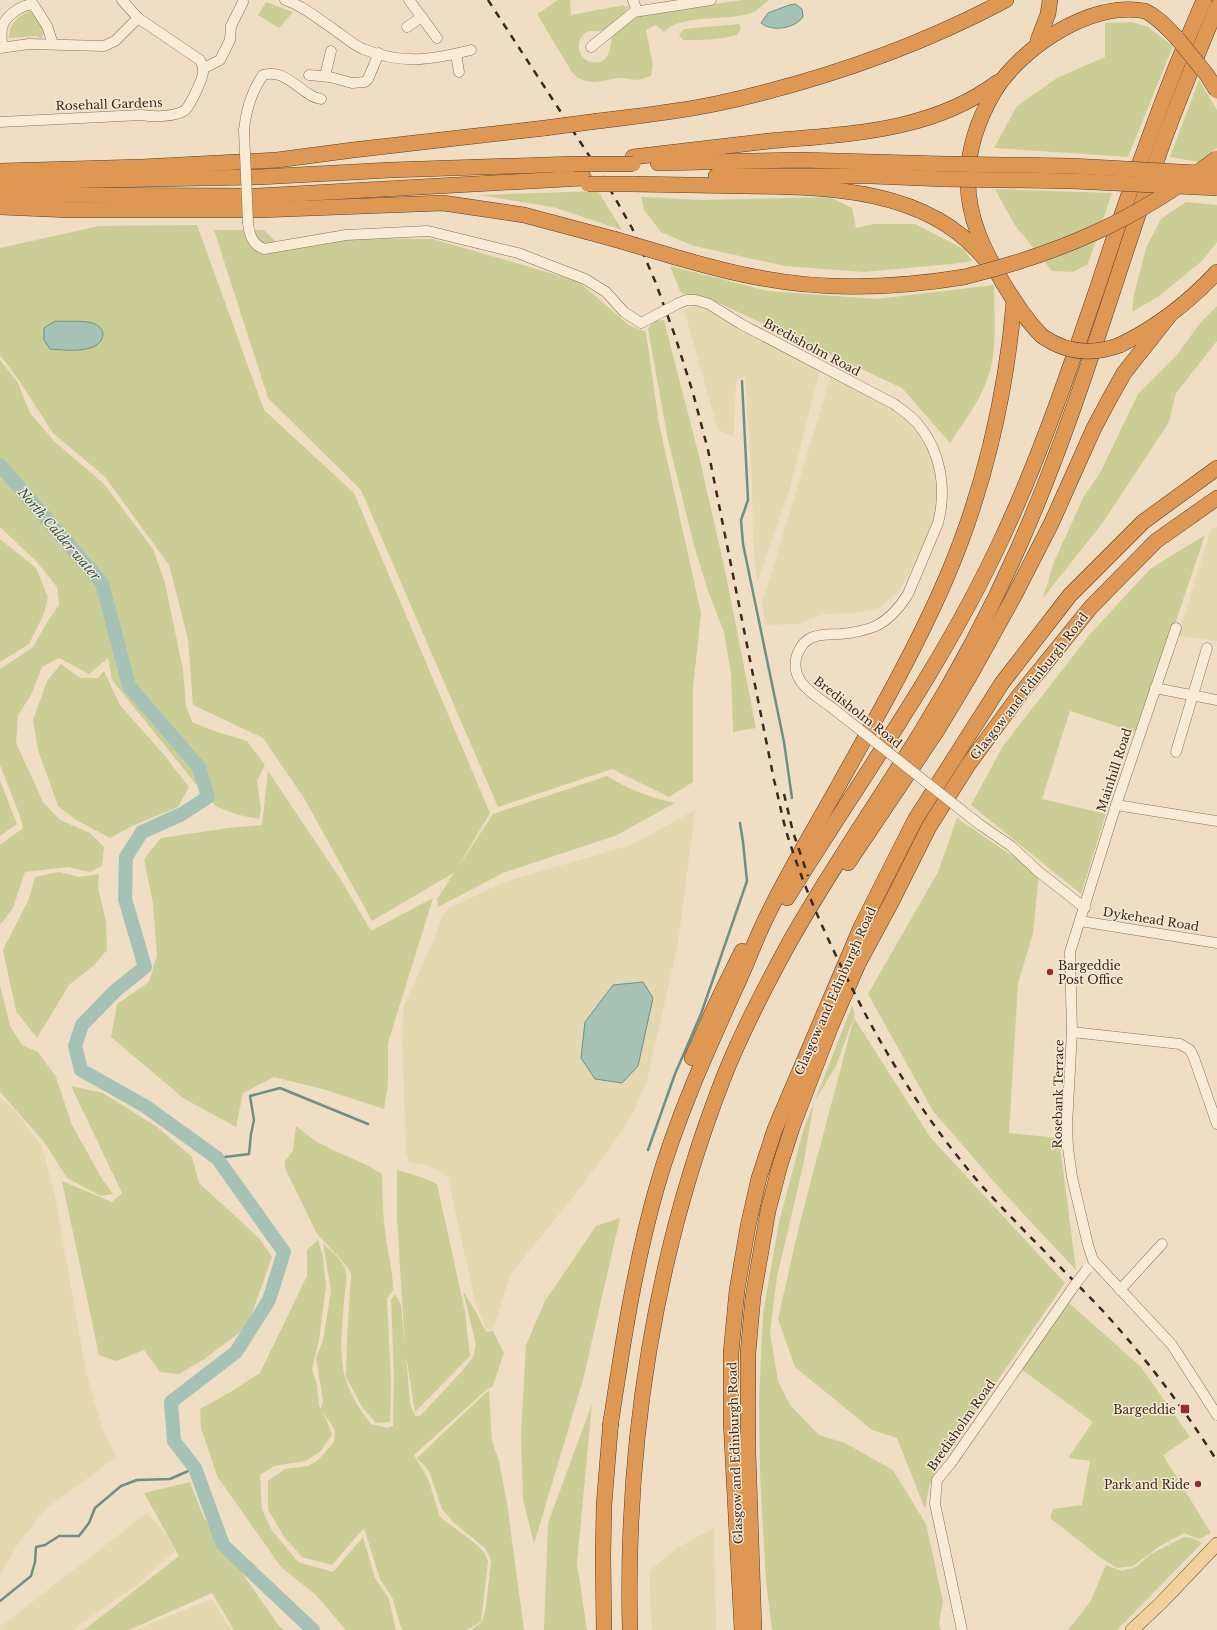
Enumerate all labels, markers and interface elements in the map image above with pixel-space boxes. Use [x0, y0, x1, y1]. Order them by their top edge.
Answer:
street label: Rosehall Gardens [55, 95, 163, 113]
street label: Bredisholm Road [761, 315, 863, 379]
water label: North Calder water [13, 483, 105, 585]
street label: Glasgow and Edinburgh Road [967, 609, 1091, 763]
street label: Bredisholm Road [811, 673, 905, 751]
street label: Mainhill Road [1093, 726, 1135, 814]
street label: Dykehead Road [1102, 904, 1200, 934]
street label: Glasgow and Edinburgh Road [791, 905, 879, 1077]
place label: Bargeddie Post Office [1058, 958, 1124, 987]
marker: Bargeddie Post Office [1045, 967, 1055, 977]
street label: Rosebank Terrace [1050, 1039, 1066, 1149]
street label: Glasgow and Edinburgh Road [724, 1362, 746, 1544]
street label: Bredisholm Road [924, 1377, 998, 1473]
place label: Bargeddie [1113, 1402, 1176, 1417]
marker: Bargeddie [1179, 1403, 1191, 1415]
place label: Park and Ride [1104, 1477, 1190, 1492]
marker: Park and Ride [1193, 1479, 1203, 1489]

